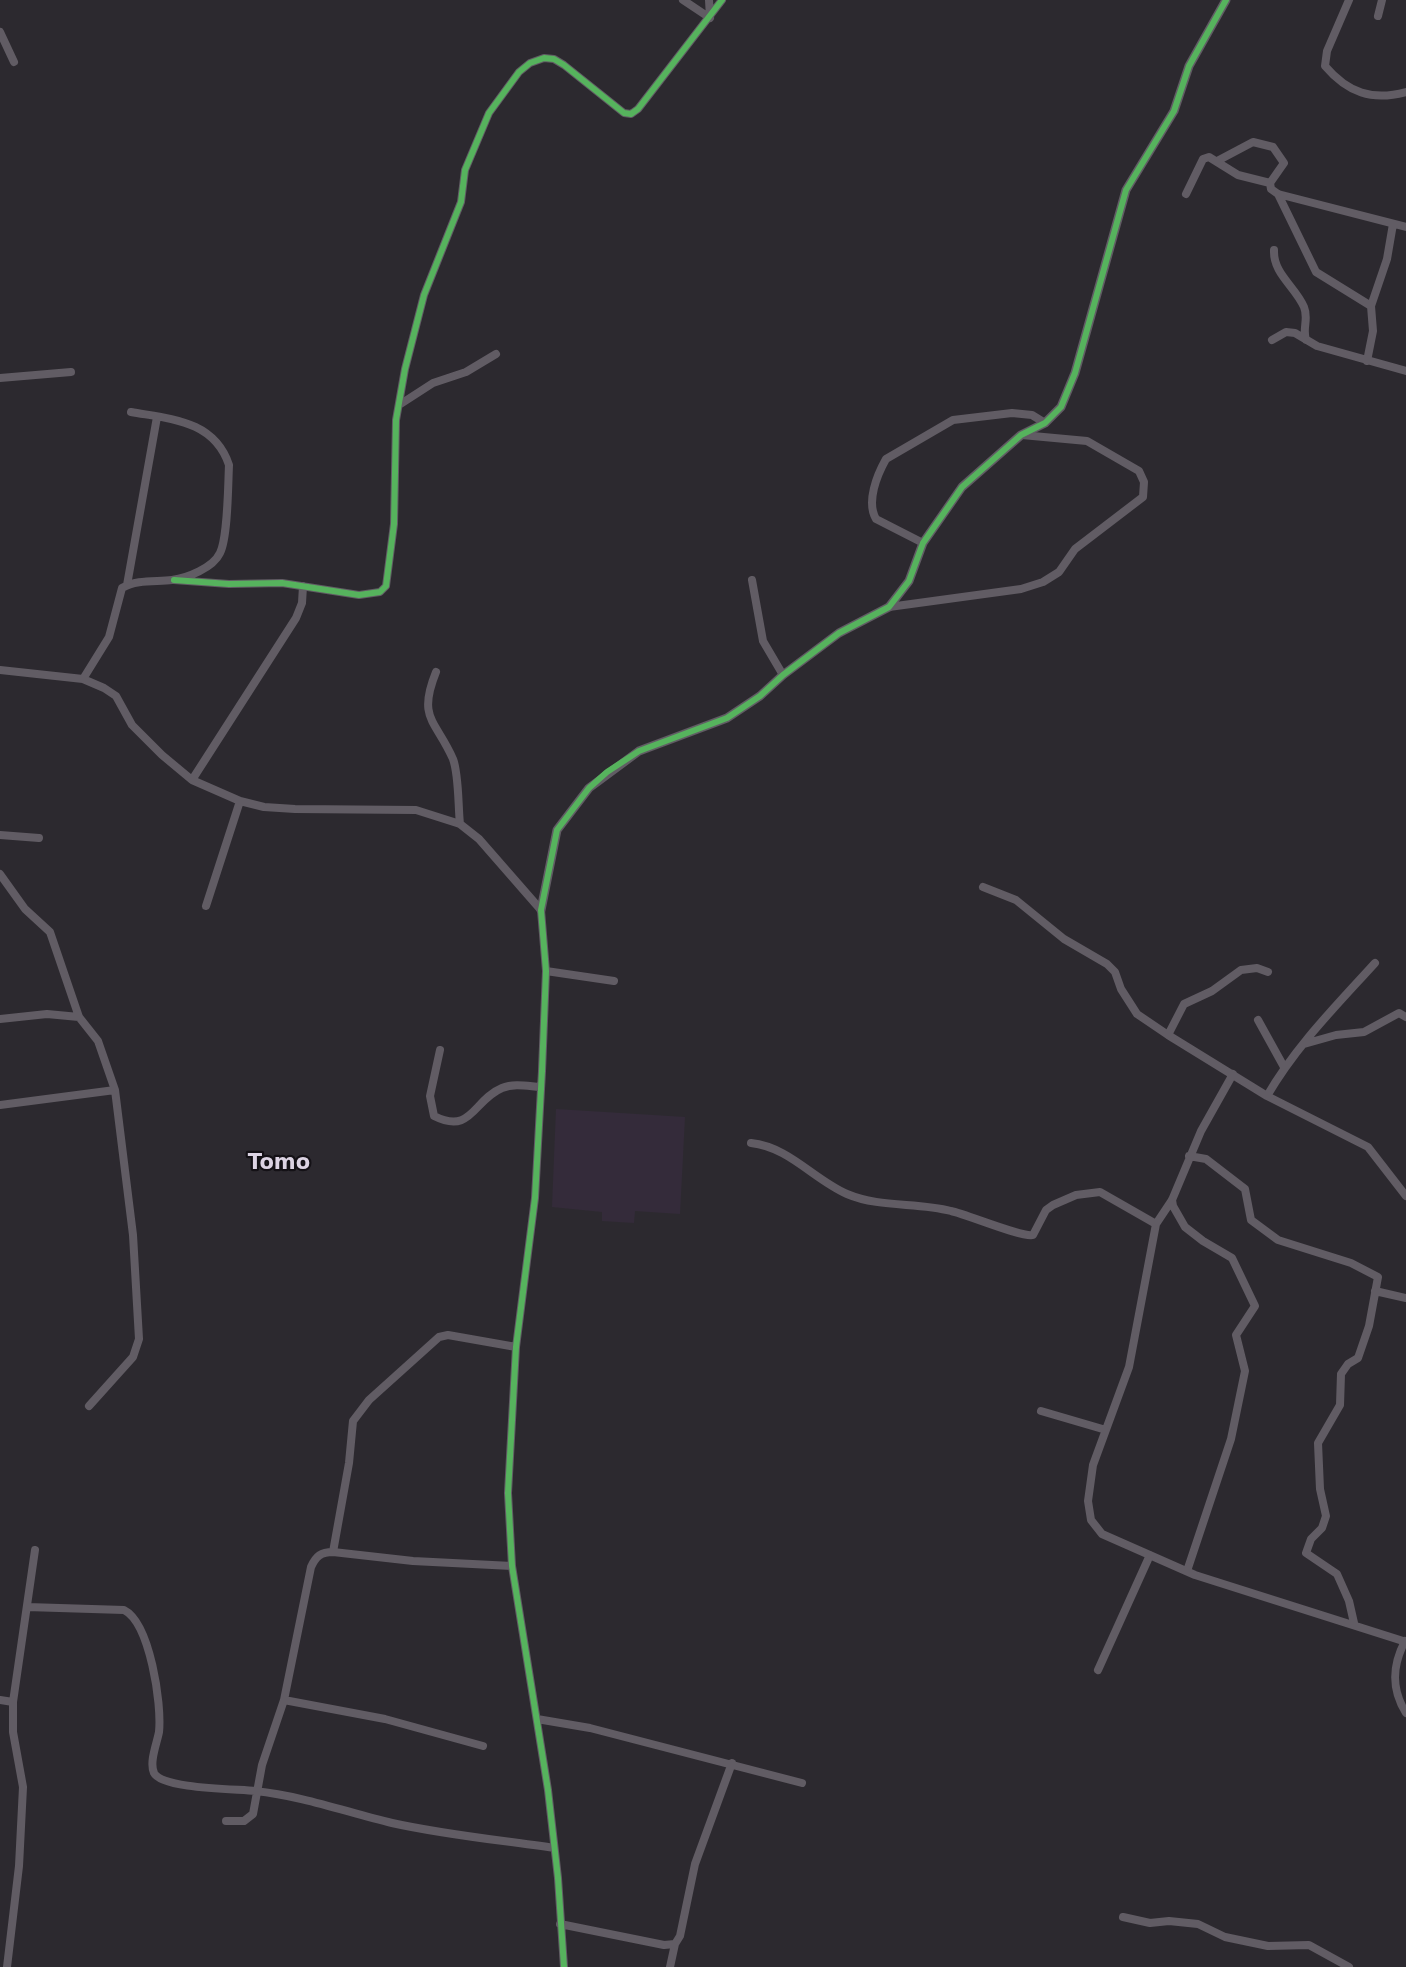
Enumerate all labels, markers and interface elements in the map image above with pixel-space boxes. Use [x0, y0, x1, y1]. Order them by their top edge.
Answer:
district label: Tomo [248, 1151, 310, 1177]

